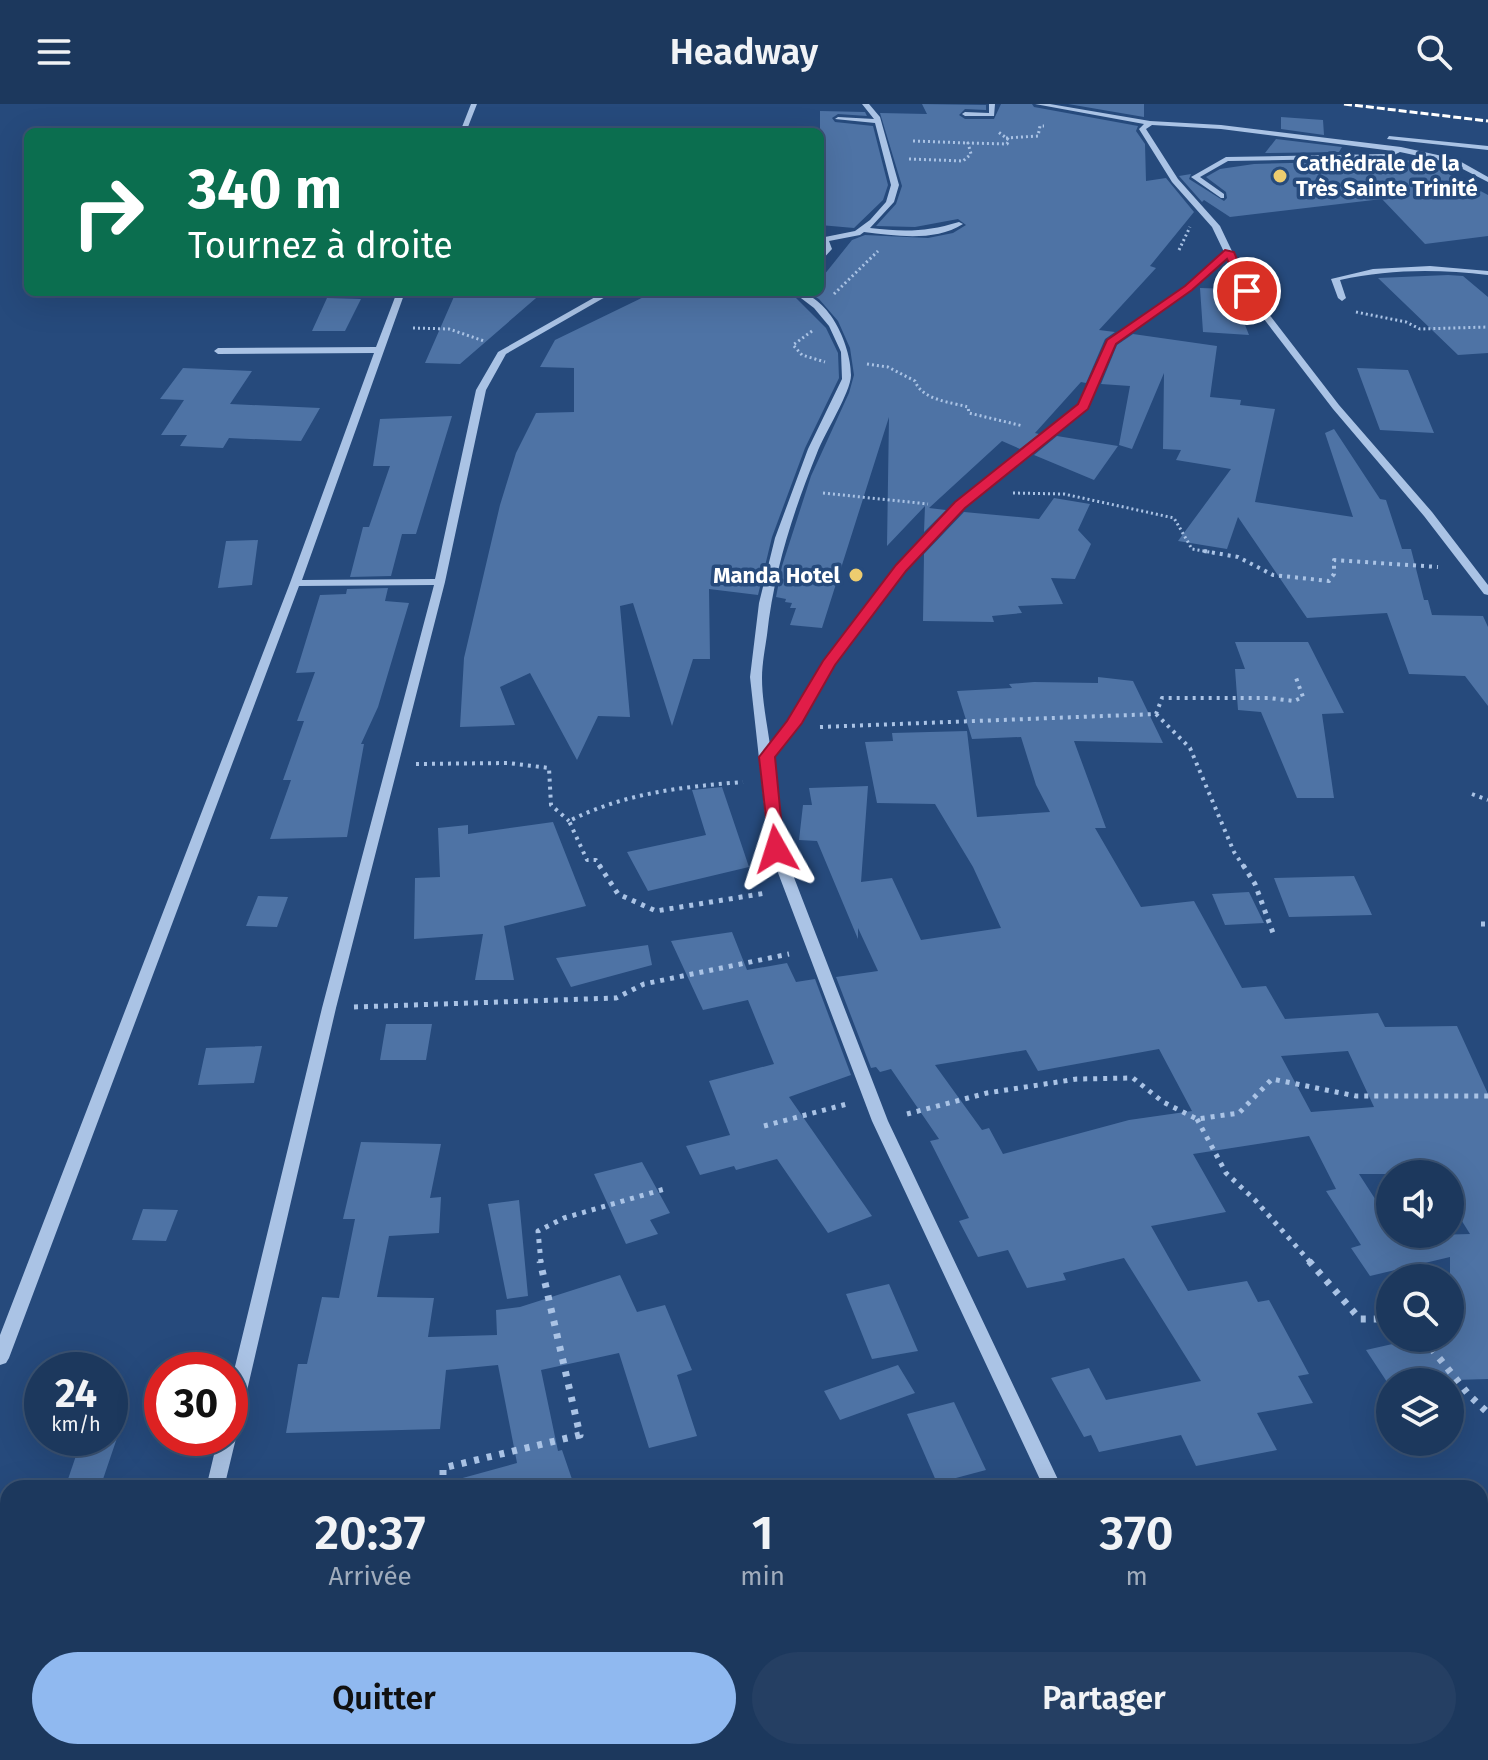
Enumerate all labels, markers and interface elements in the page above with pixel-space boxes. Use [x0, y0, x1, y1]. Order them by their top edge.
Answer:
icon: menu [32, 30, 76, 74]
text: Headway [670, 30, 818, 74]
icon: search [1412, 30, 1456, 74]
place label: Cathédrale de la Très Sainte Trinité [1296, 150, 1478, 202]
text: 340 m [188, 156, 342, 223]
icon: right [56, 160, 160, 264]
marker: Cathédrale de la Très Sainte Trinité [1271, 167, 1289, 185]
text: Tournez à droite [188, 224, 453, 268]
pin [1213, 257, 1281, 325]
icon: arrive [1225, 269, 1269, 313]
place label: Manda Hotel [713, 562, 840, 589]
marker: Manda Hotel [847, 566, 865, 584]
position arrow [734, 807, 818, 891]
map controls [1376, 1160, 1464, 1456]
button: sound [1376, 1160, 1464, 1248]
button: search [1376, 1264, 1464, 1352]
speed limit sign: 30 [144, 1352, 248, 1456]
button: layers [1376, 1368, 1464, 1456]
text: 24 [55, 1370, 97, 1418]
text: km/h [51, 1412, 101, 1436]
text: 20:37 [315, 1504, 426, 1562]
text: 1 [752, 1504, 774, 1562]
text: 370 [1100, 1504, 1174, 1562]
text: Arrivée [328, 1561, 412, 1592]
text: min [740, 1561, 785, 1592]
text: m [1125, 1561, 1148, 1592]
button: Quitter [32, 1652, 736, 1744]
button: Partager [752, 1652, 1456, 1744]

